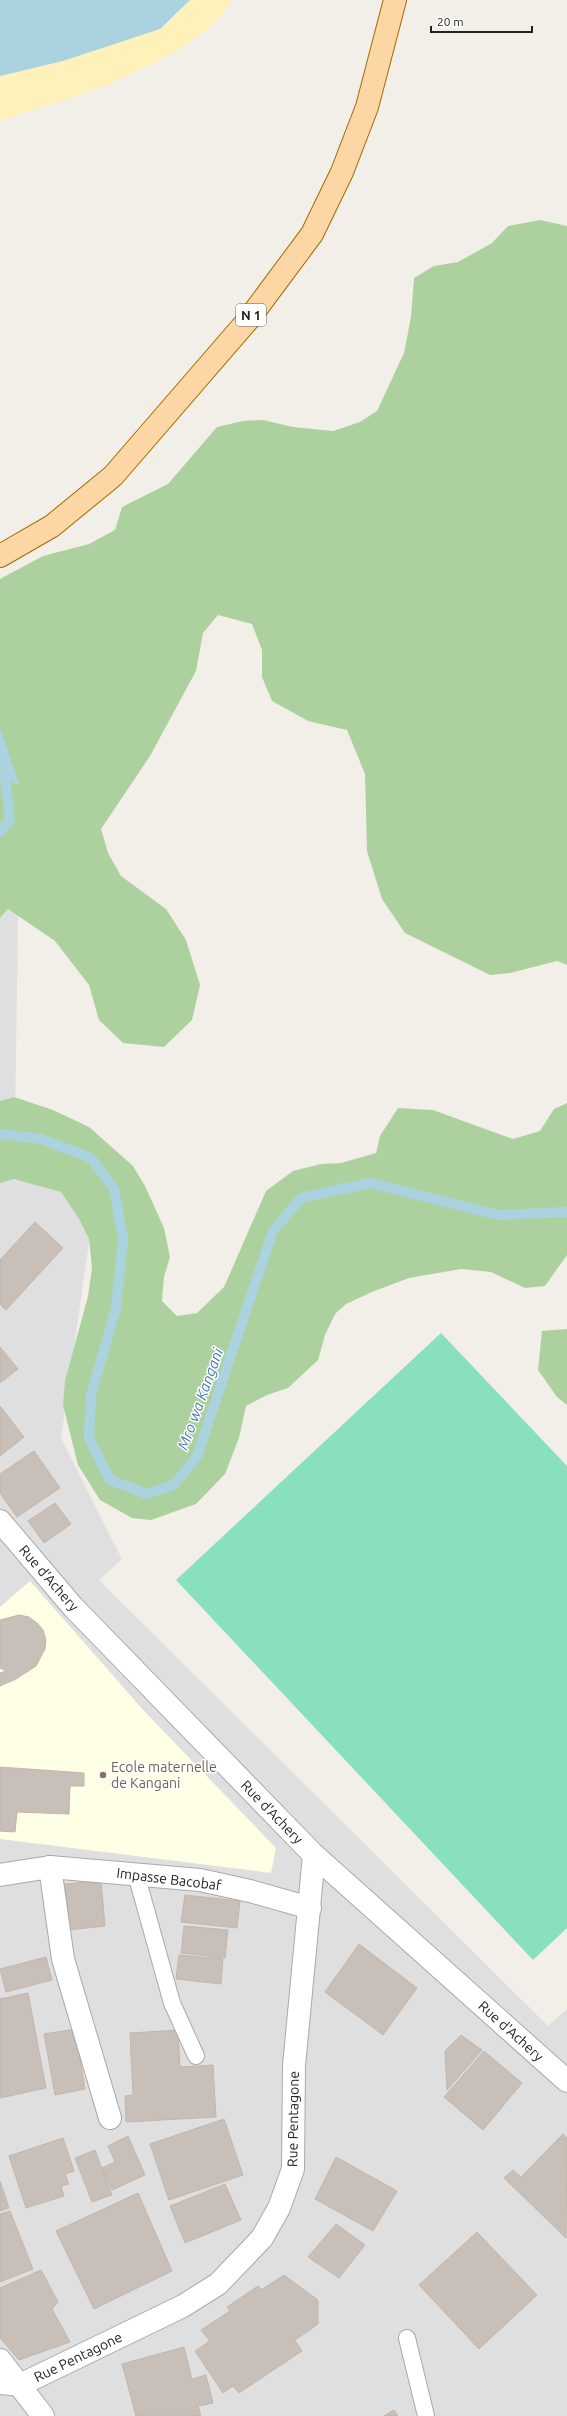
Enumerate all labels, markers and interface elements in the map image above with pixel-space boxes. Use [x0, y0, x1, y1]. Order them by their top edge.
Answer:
scale bar [431, 8, 532, 34]
text: 20 m [437, 15, 464, 28]
road number: N 1 [236, 304, 266, 326]
water label: Mro wa Kangani [174, 1345, 227, 1452]
street label: Rue d'Achery [16, 1542, 82, 1614]
place label: Ecole maternelle de Kangani [111, 1759, 217, 1791]
marker: Ecole maternelle de Kangani [98, 1770, 108, 1780]
street label: Rue d'Achery [238, 1777, 306, 1847]
street label: Impasse Bacobaf [116, 1865, 223, 1893]
street label: Rue d'Achery [475, 1998, 547, 2065]
street label: Rue Pentagone [284, 2071, 302, 2167]
street label: Rue Pentagone [31, 2329, 125, 2385]

